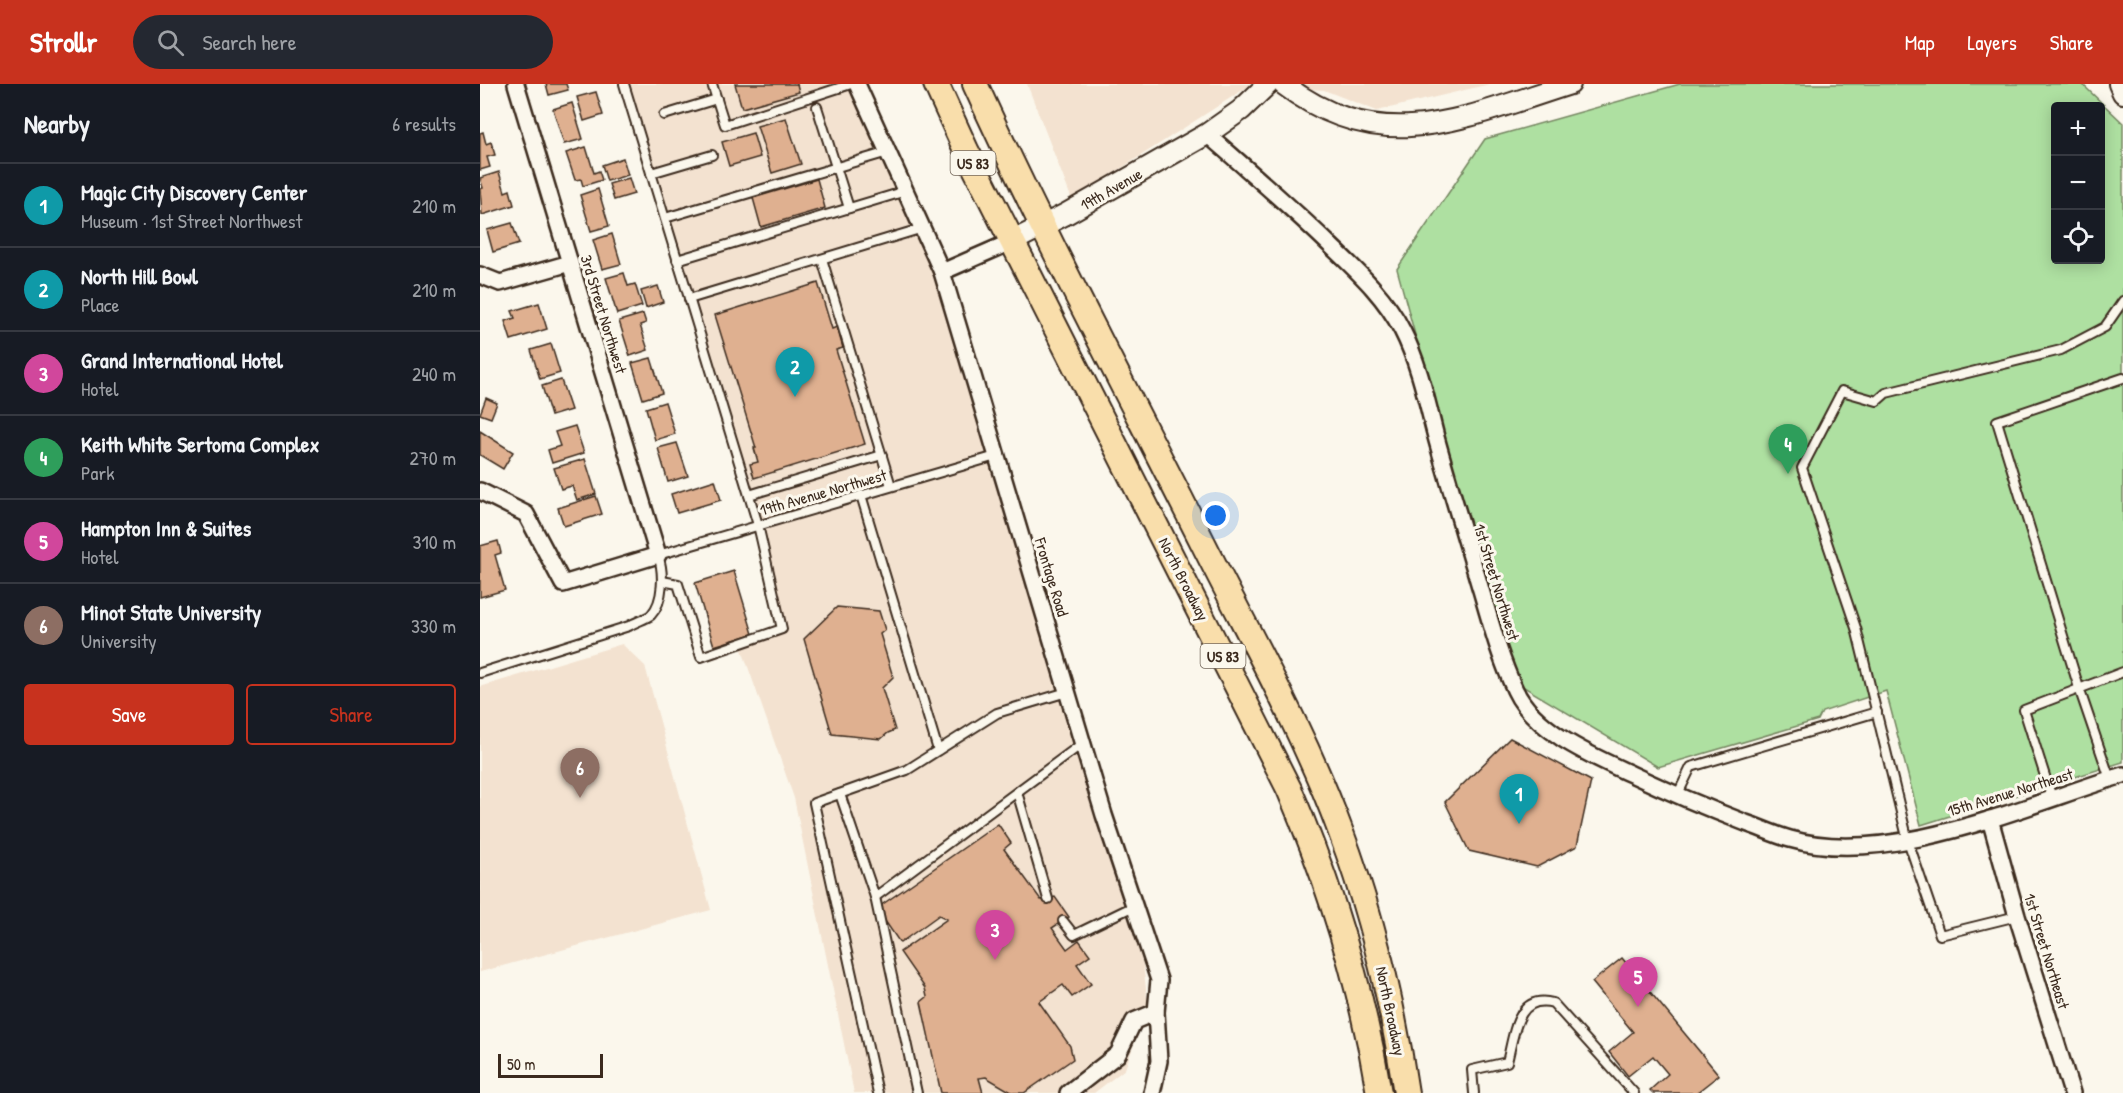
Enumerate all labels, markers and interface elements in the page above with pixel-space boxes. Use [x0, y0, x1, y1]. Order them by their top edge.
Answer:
search box [133, 15, 553, 69]
text: Strollr [30, 23, 97, 61]
icon: search [154, 26, 187, 59]
text: Search here [202, 27, 296, 57]
text: Map [1905, 28, 1934, 57]
text: Layers [1967, 28, 2017, 57]
text: Share [2050, 28, 2093, 57]
map controls [2051, 102, 2105, 264]
button: + [2051, 102, 2105, 156]
text: Nearby [24, 106, 90, 141]
text: 6 results [392, 110, 456, 137]
road number: US 83 [950, 151, 996, 175]
button: − [2051, 156, 2105, 210]
street label: 19th Avenue [1076, 162, 1147, 216]
text: Magic City Discovery Center [81, 177, 307, 207]
text: 1 [40, 192, 47, 219]
text: 210 m [412, 192, 456, 219]
text: Museum · 1st Street Northwest [81, 207, 302, 234]
button: locate [2051, 210, 2105, 264]
street label: 3rd Street Northwest [576, 252, 633, 376]
text: North Hill Bowl [81, 261, 198, 291]
text: 2 [39, 276, 48, 303]
text: 210 m [412, 276, 456, 303]
text: Place [81, 291, 120, 318]
text: Grand International Hotel [81, 345, 283, 375]
pin: 2 [776, 348, 814, 397]
text: 3 [39, 360, 48, 387]
text: 240 m [412, 360, 456, 387]
text: Hotel [81, 375, 119, 402]
pin: 4 [1768, 424, 1808, 474]
text: Keith White Sertoma Complex [81, 429, 319, 459]
text: 4 [40, 444, 47, 471]
text: 270 m [410, 444, 456, 471]
text: Park [81, 459, 114, 486]
street label: 19th Avenue Northwest [757, 463, 889, 521]
your location [1201, 501, 1230, 530]
text: Hampton Inn & Suites [81, 513, 251, 543]
street label: 1st Street Northwest [1469, 521, 1525, 643]
text: 5 [39, 528, 48, 555]
text: 310 m [413, 528, 456, 555]
street label: Frontage Road [1029, 534, 1074, 619]
street label: North Broadway [1154, 534, 1214, 625]
text: Hotel [81, 543, 119, 570]
text: Minot State University [81, 597, 261, 627]
text: 6 [40, 612, 47, 639]
text: 330 m [411, 612, 456, 639]
text: University [81, 627, 157, 654]
road number: US 83 [1200, 644, 1246, 668]
button: Save [24, 684, 234, 745]
button: Share [246, 684, 456, 745]
pin: 6 [560, 748, 600, 798]
street label: 15th Avenue Northeast [1944, 762, 2076, 822]
pin: 1 [1500, 774, 1538, 824]
street label: 1st Street Northeast [2019, 891, 2075, 1012]
pin: 3 [976, 910, 1014, 960]
pin: 5 [1618, 958, 1658, 1007]
street label: North Broadway [1371, 964, 1411, 1058]
scale bar [498, 1051, 603, 1078]
text: 50 m [507, 1053, 536, 1075]

